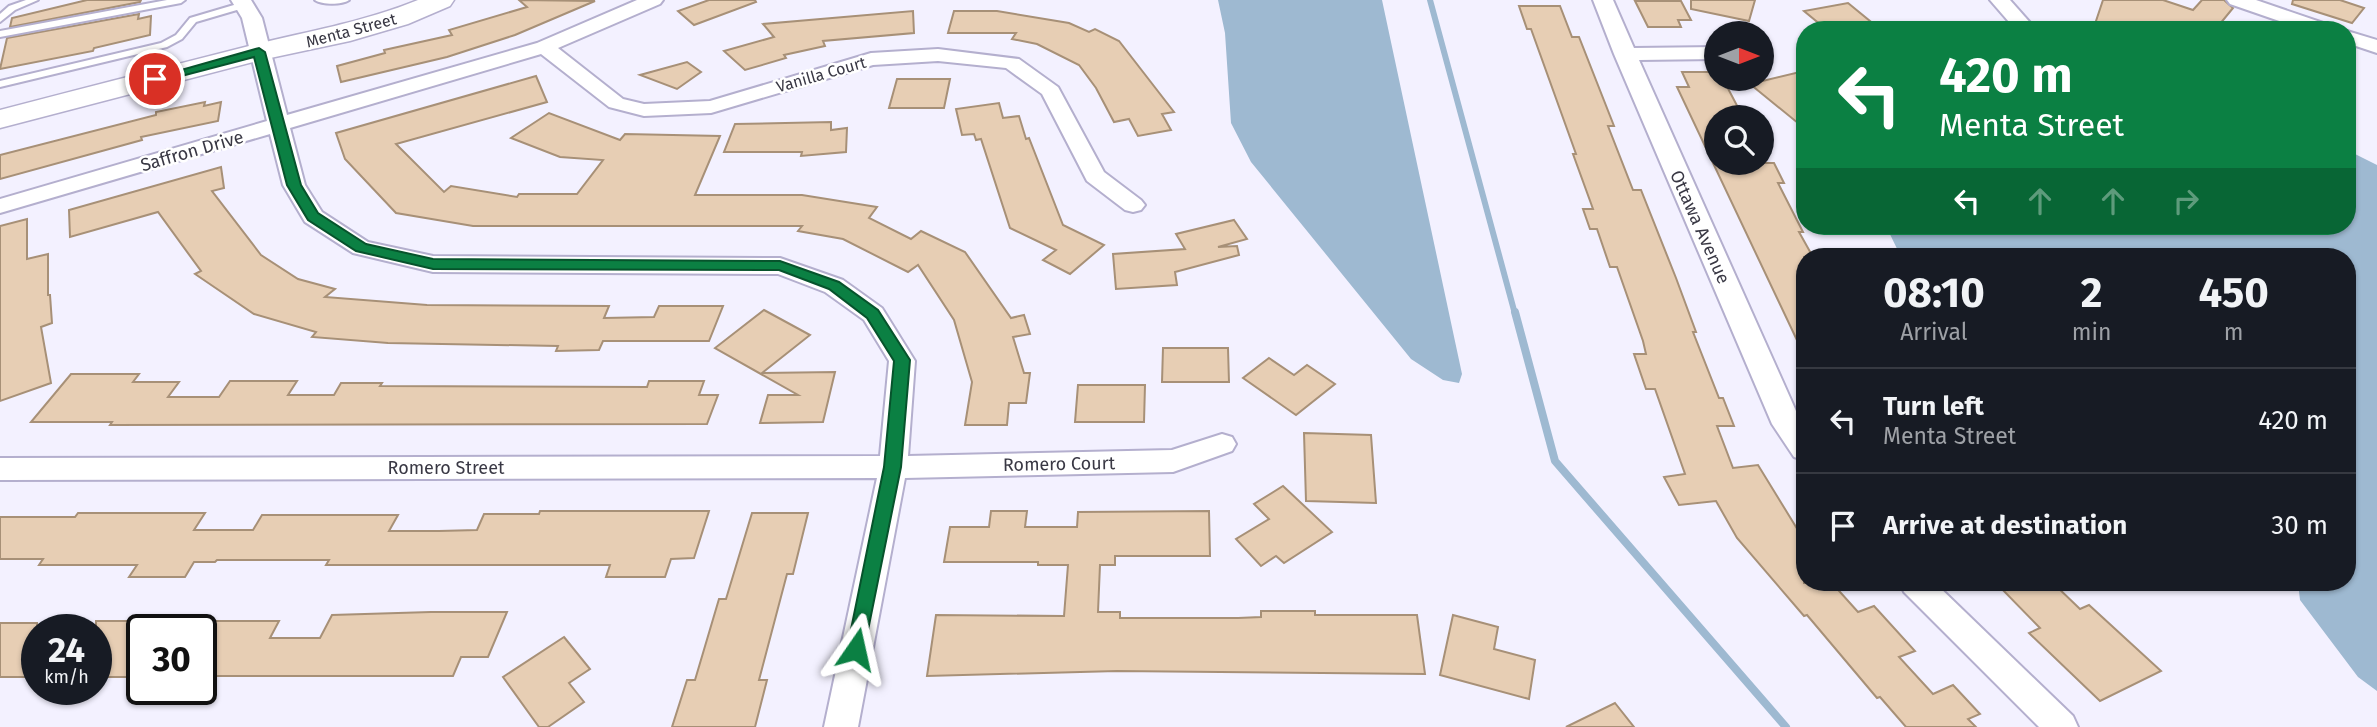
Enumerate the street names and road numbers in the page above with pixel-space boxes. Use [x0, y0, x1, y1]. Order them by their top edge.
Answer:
street label: Menta Street [304, 9, 399, 52]
street label: Vanilla Court [774, 53, 868, 96]
street label: Saffron Drive [138, 126, 246, 176]
street label: Ottawa Avenue [1665, 167, 1735, 287]
street label: Romero Court [1003, 452, 1116, 476]
street label: Romero Street [388, 457, 505, 479]

